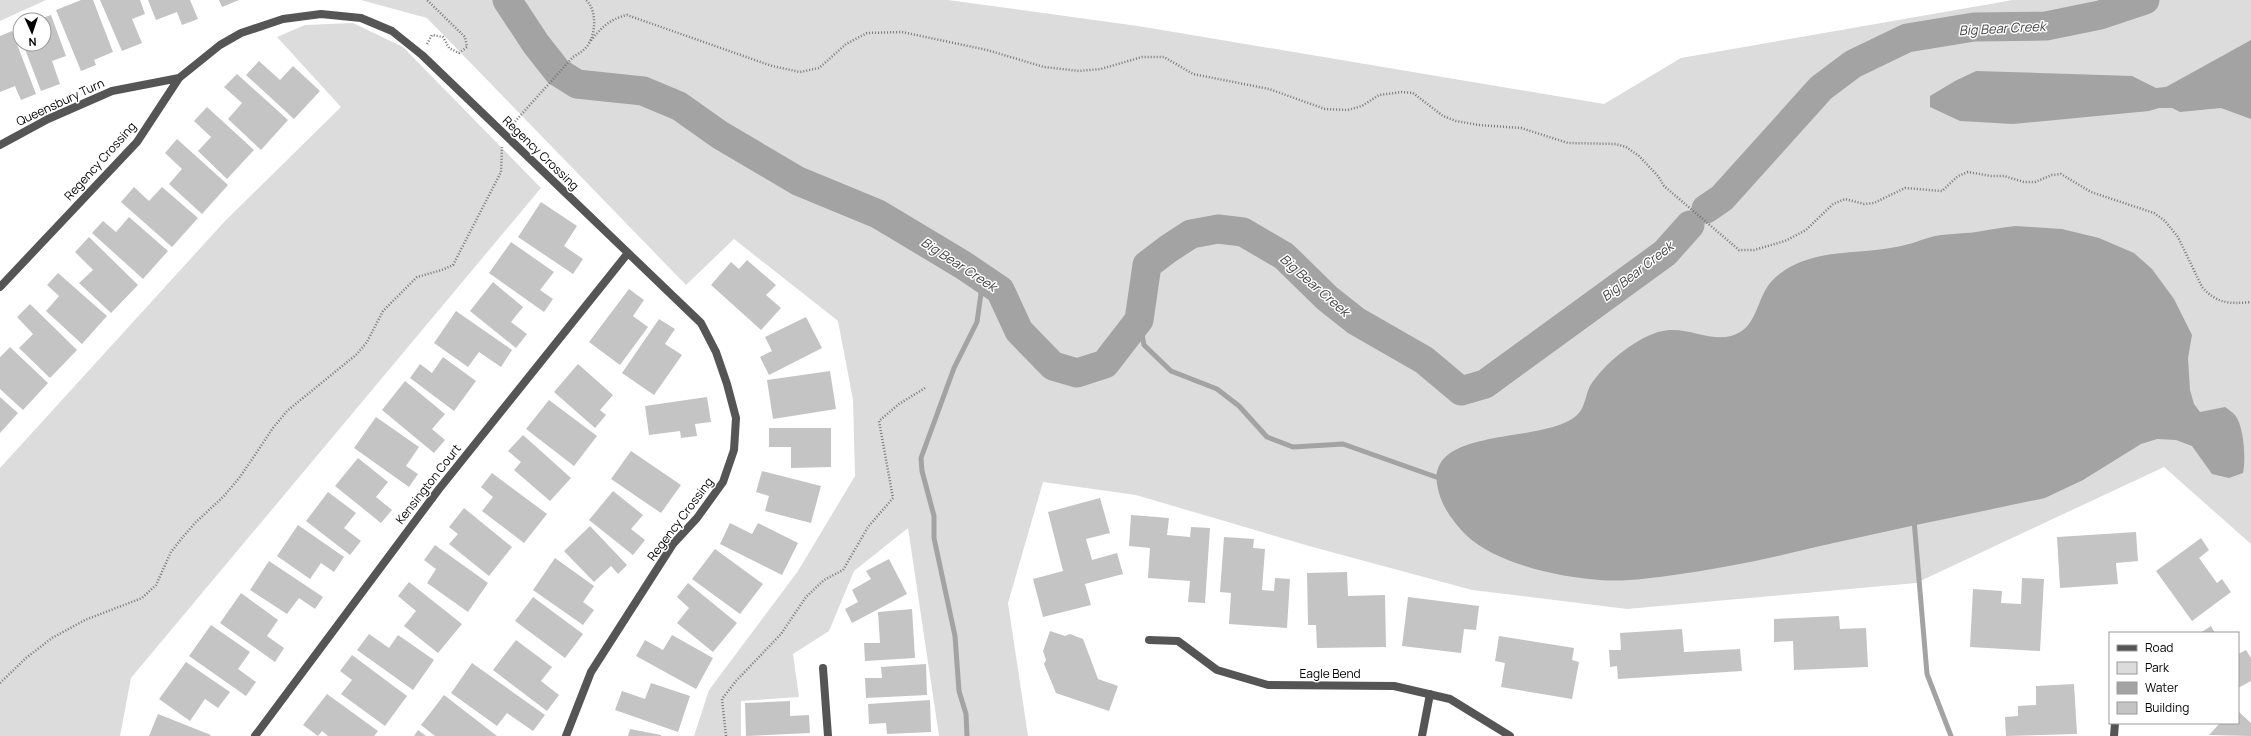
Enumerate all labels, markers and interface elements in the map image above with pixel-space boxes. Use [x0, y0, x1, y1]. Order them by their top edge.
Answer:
north arrow [12, 12, 52, 52]
water label: Big Bear Creek [1958, 17, 2048, 39]
text: N [28, 35, 37, 50]
street label: Queensbury Turn [13, 74, 107, 130]
street label: Regency Crossing [499, 112, 583, 194]
street label: Regency Crossing [60, 118, 140, 204]
water label: Big Bear Creek [918, 233, 1002, 297]
water label: Big Bear Creek [1597, 236, 1679, 305]
water label: Big Bear Creek [1276, 250, 1356, 322]
street label: Kensington Court [391, 440, 465, 527]
street label: Regency Crossing [643, 474, 717, 564]
legend [2109, 632, 2239, 724]
text: Road [2145, 639, 2173, 656]
text: Park [2145, 659, 2170, 676]
street label: Eagle Bend [1299, 665, 1361, 682]
text: Water [2145, 679, 2179, 696]
text: Building [2145, 699, 2189, 716]

